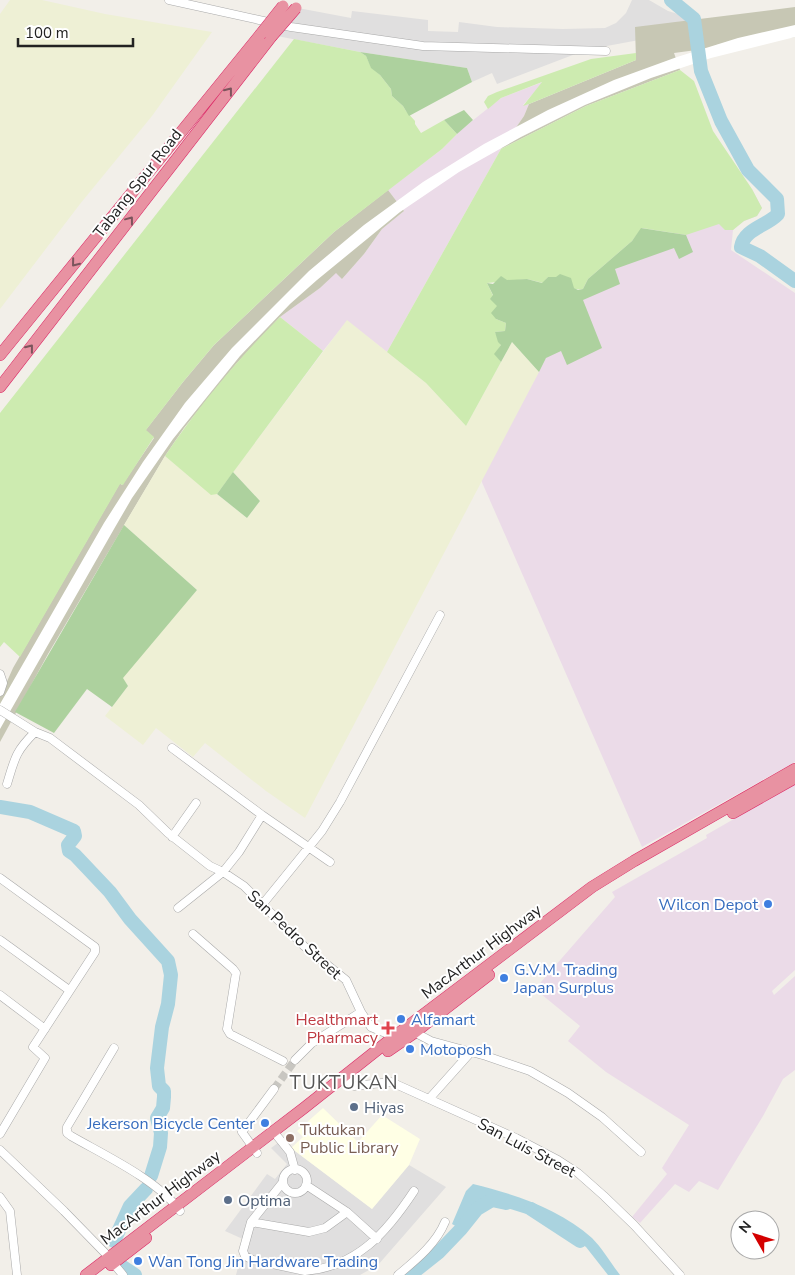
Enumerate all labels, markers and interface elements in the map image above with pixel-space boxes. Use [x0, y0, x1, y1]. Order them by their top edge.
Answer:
scale bar [18, 15, 132, 47]
text: 100 m [25, 23, 69, 43]
one-way arrow [223, 87, 232, 97]
street label: Tabang Spur Road [88, 125, 187, 243]
one-way arrow [124, 217, 132, 226]
one-way arrow [73, 257, 81, 266]
one-way arrow [24, 344, 33, 354]
street label: San Pedro Street [242, 885, 347, 984]
place label: Wilcon Depot [659, 894, 758, 916]
marker: Wilcon Depot [762, 898, 774, 910]
street label: MacArthur Highway [417, 899, 547, 1004]
place label: G.V.M. Trading Japan Surplus [513, 959, 618, 999]
marker: G.V.M. Trading Japan Surplus [498, 972, 510, 984]
place label: Healthmart Pharmacy [296, 1009, 379, 1049]
place label: Alfamart [411, 1009, 475, 1031]
marker: Alfamart [395, 1013, 407, 1025]
marker: Healthmart Pharmacy [382, 1022, 394, 1034]
place label: Motoposh [420, 1039, 492, 1061]
marker: Motoposh [404, 1043, 416, 1055]
district label: TUKTUKAN [289, 1070, 399, 1096]
place label: Hiyas [364, 1097, 404, 1119]
marker: Hiyas [348, 1101, 360, 1113]
place label: Jekerson Bicycle Center [86, 1113, 255, 1135]
street label: San Luis Street [474, 1113, 580, 1183]
marker: Jekerson Bicycle Center [259, 1117, 271, 1129]
place label: Tuktukan Public Library [300, 1119, 399, 1159]
marker: Tuktukan Public Library [284, 1132, 296, 1144]
street label: MacArthur Highway [96, 1145, 226, 1250]
place label: Optima [238, 1190, 291, 1212]
marker: Optima [222, 1194, 234, 1206]
north arrow [730, 1210, 780, 1260]
text: N [735, 1217, 756, 1237]
place label: Wan Tong Jin Hardware Trading [148, 1251, 378, 1273]
marker: Wan Tong Jin Hardware Trading [132, 1255, 144, 1267]

